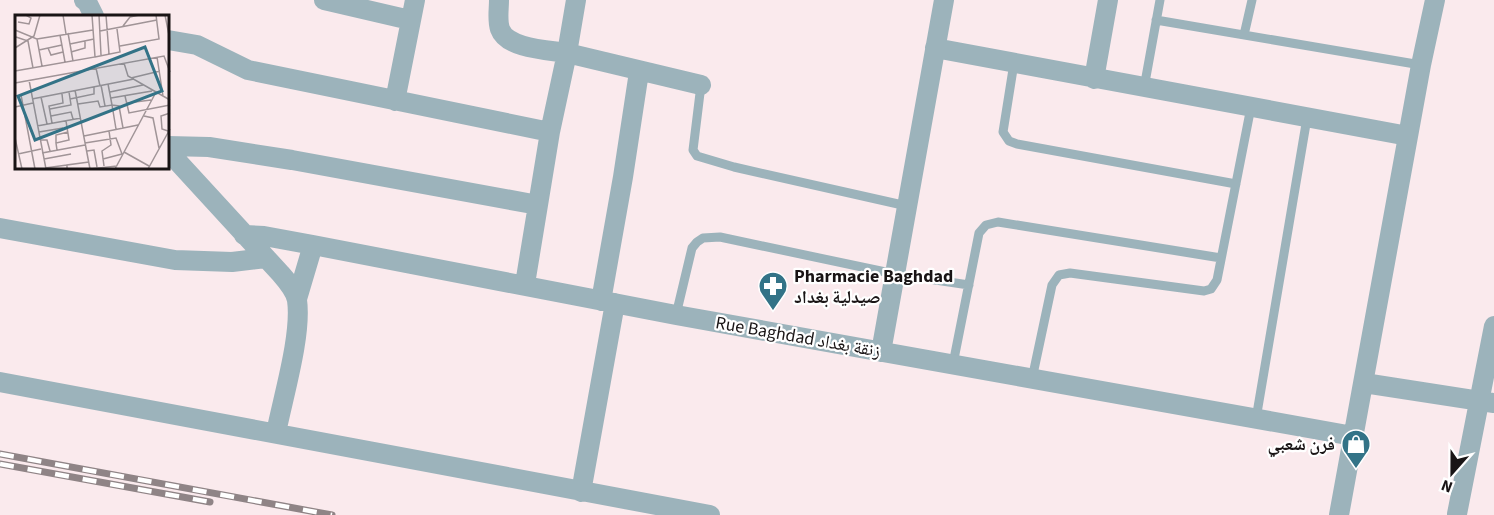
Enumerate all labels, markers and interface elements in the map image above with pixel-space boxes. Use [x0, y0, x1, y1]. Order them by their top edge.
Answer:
inset map [15, 15, 170, 170]
place label: Pharmacie Baghdad صيدلية بغداد [794, 264, 953, 310]
pharmacy icon: Pharmacie Baghdad صيدلية بغداد [757, 270, 789, 312]
street label: Rue Baghdad زنقة بغداد [714, 310, 882, 364]
shop icon: فرن شعبي [1340, 428, 1372, 470]
place label: فرن شعبي [1267, 432, 1335, 458]
north arrow [1422, 443, 1482, 503]
text: N [1438, 474, 1456, 498]

